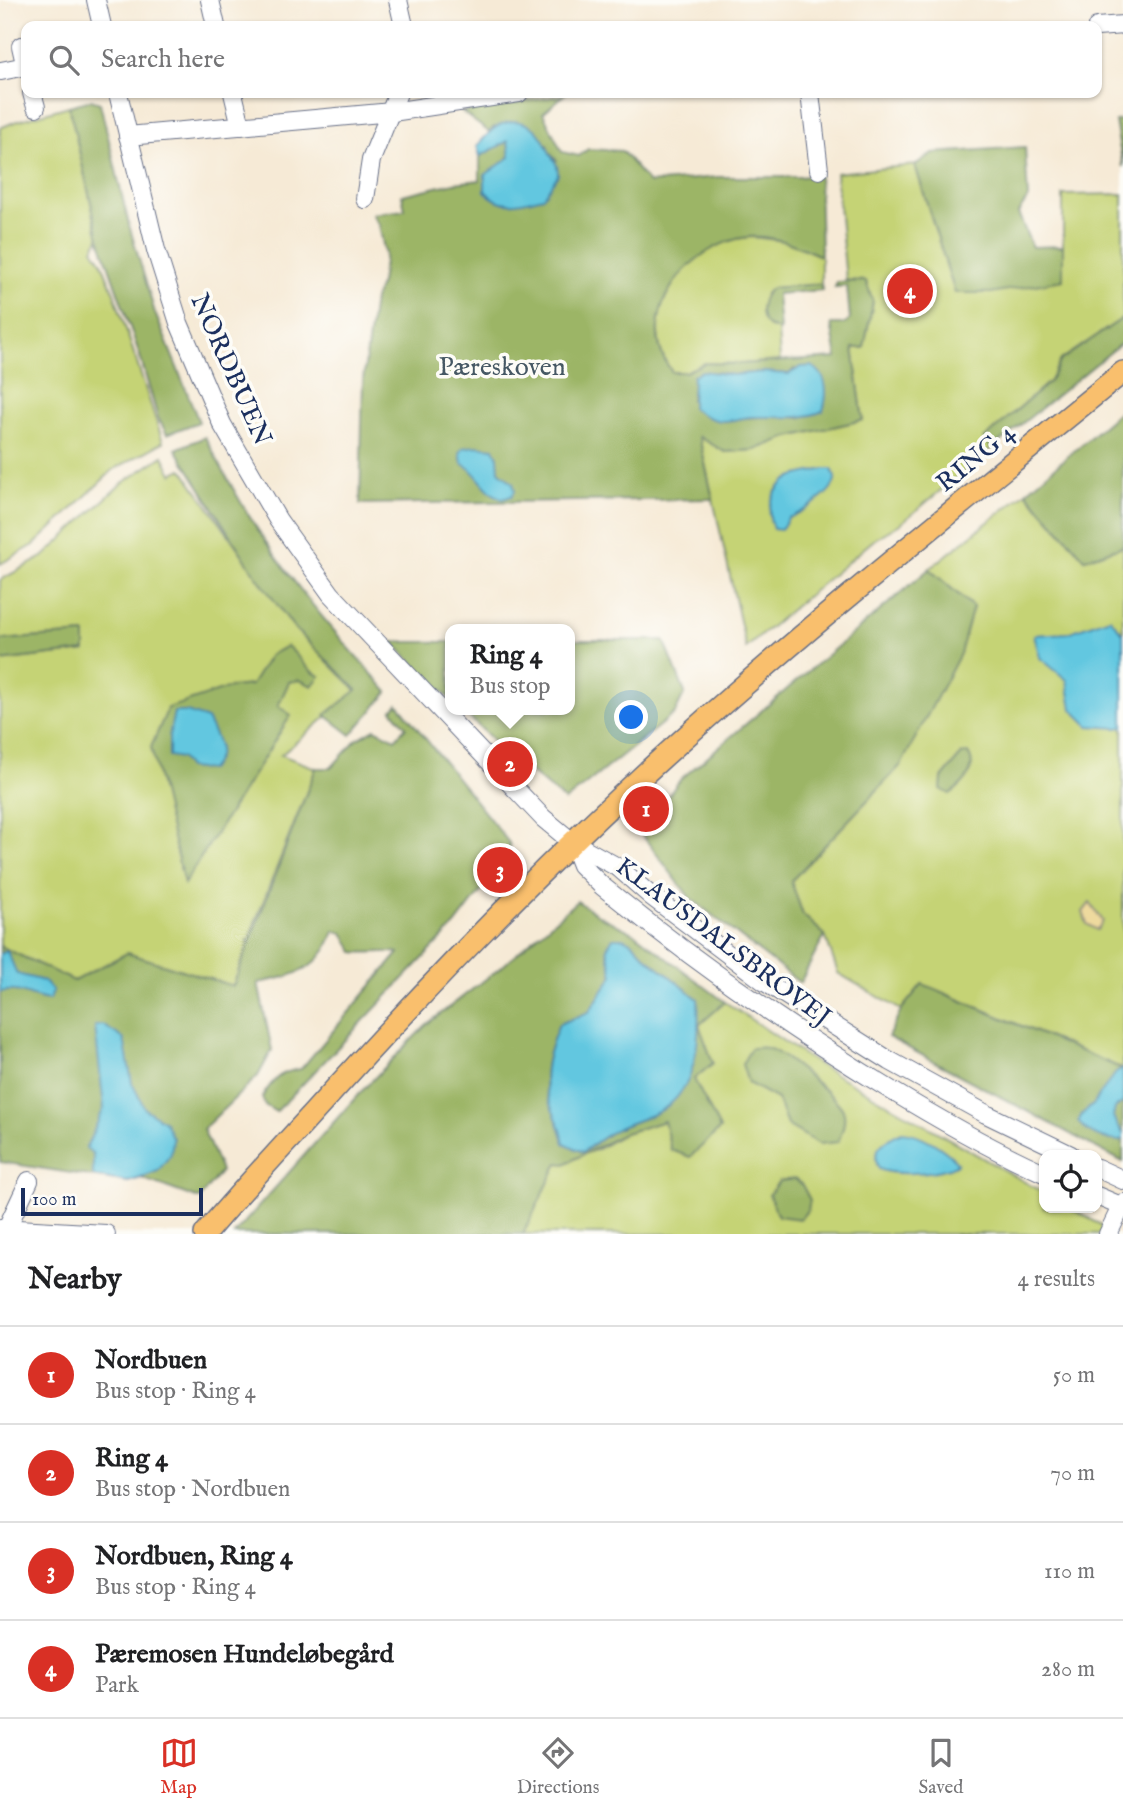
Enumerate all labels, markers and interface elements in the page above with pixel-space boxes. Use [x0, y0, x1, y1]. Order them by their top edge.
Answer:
search box [21, 21, 1102, 98]
icon: search [45, 41, 83, 79]
text: Search here [101, 43, 225, 76]
pin: 4 [887, 265, 933, 317]
street label: NORDBUEN [182, 288, 279, 451]
park label: Pæreskoven [438, 351, 566, 384]
street label: RING 4 [930, 416, 1022, 500]
popup [445, 624, 575, 715]
text: Ring 4 [469, 639, 542, 672]
text: Bus stop [469, 672, 551, 701]
your location [614, 700, 648, 734]
pin: 2 [487, 738, 533, 790]
pin: 1 [623, 783, 669, 835]
pin: 3 [477, 844, 523, 896]
street label: KLAUSDALSBROVEJ [609, 850, 838, 1034]
map controls [1039, 1150, 1102, 1213]
button: locate [1039, 1150, 1102, 1213]
scale bar [21, 1185, 203, 1217]
text: 100 m [32, 1188, 76, 1212]
text: Nearby [28, 1261, 121, 1299]
text: 4 results [1017, 1265, 1095, 1294]
text: Nordbuen [95, 1344, 207, 1377]
text: 1 [47, 1361, 55, 1390]
text: 50 m [1053, 1361, 1095, 1390]
text: Bus stop · Ring 4 [95, 1377, 256, 1406]
text: Ring 4 [95, 1442, 168, 1475]
text: 2 [46, 1459, 56, 1488]
text: 70 m [1050, 1459, 1095, 1488]
text: Bus stop · Nordbuen [95, 1475, 290, 1504]
text: Nordbuen, Ring 4 [95, 1540, 293, 1573]
text: 3 [47, 1557, 55, 1586]
text: 110 m [1044, 1557, 1095, 1586]
text: Bus stop · Ring 4 [95, 1573, 256, 1602]
text: Pæremosen Hundeløbegård [95, 1638, 394, 1671]
text: 4 [45, 1655, 57, 1684]
text: 280 m [1041, 1655, 1095, 1684]
text: Park [95, 1671, 139, 1700]
tab: Map [160, 1734, 198, 1800]
tab: Directions [517, 1734, 599, 1800]
tab: Saved [918, 1734, 963, 1800]

